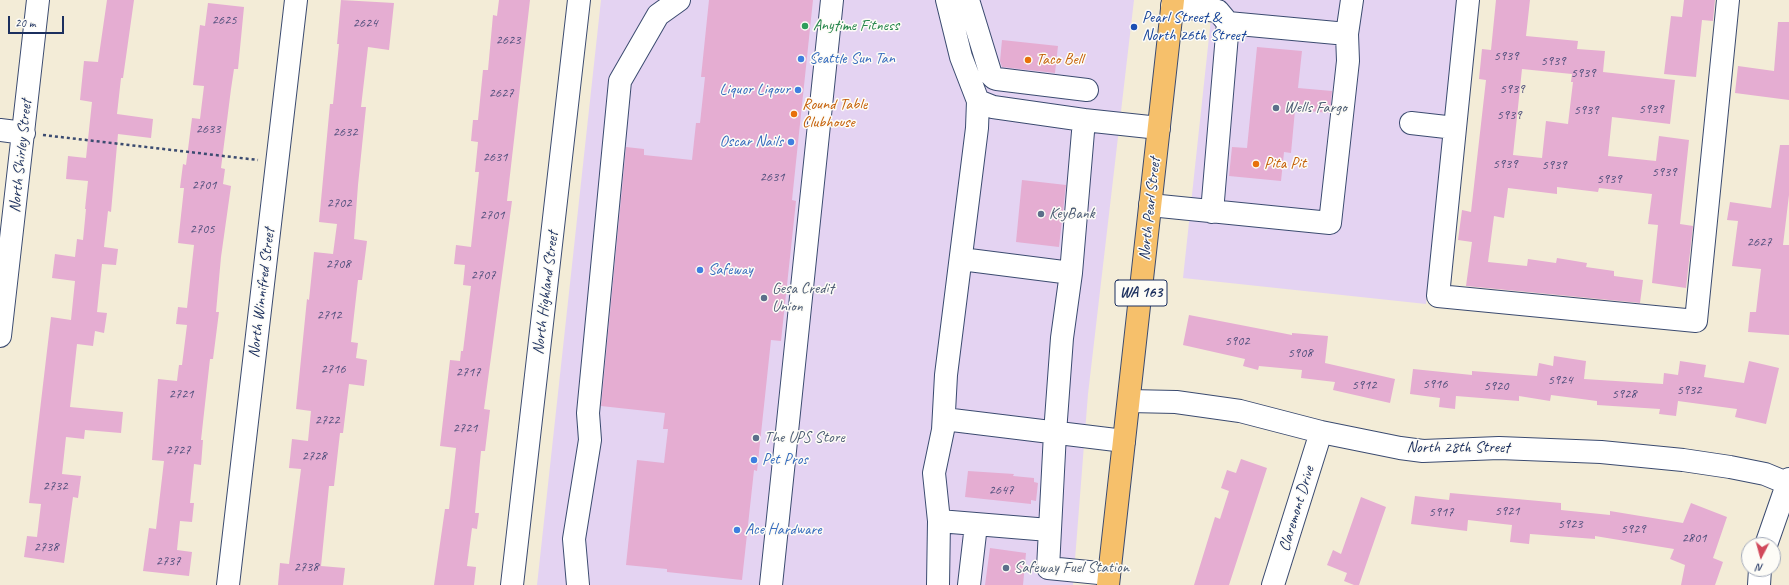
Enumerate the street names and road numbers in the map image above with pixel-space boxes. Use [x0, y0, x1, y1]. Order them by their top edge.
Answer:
street label: North Shirley Street [6, 98, 36, 214]
street label: North Pearl Street [1135, 157, 1165, 261]
street label: North Winnifred Street [245, 227, 279, 359]
street label: North Highland Street [529, 230, 563, 356]
road number: WA 163 [1115, 280, 1167, 306]
street label: North 28th Street [1406, 438, 1510, 458]
street label: Claremont Drive [1275, 464, 1319, 554]

